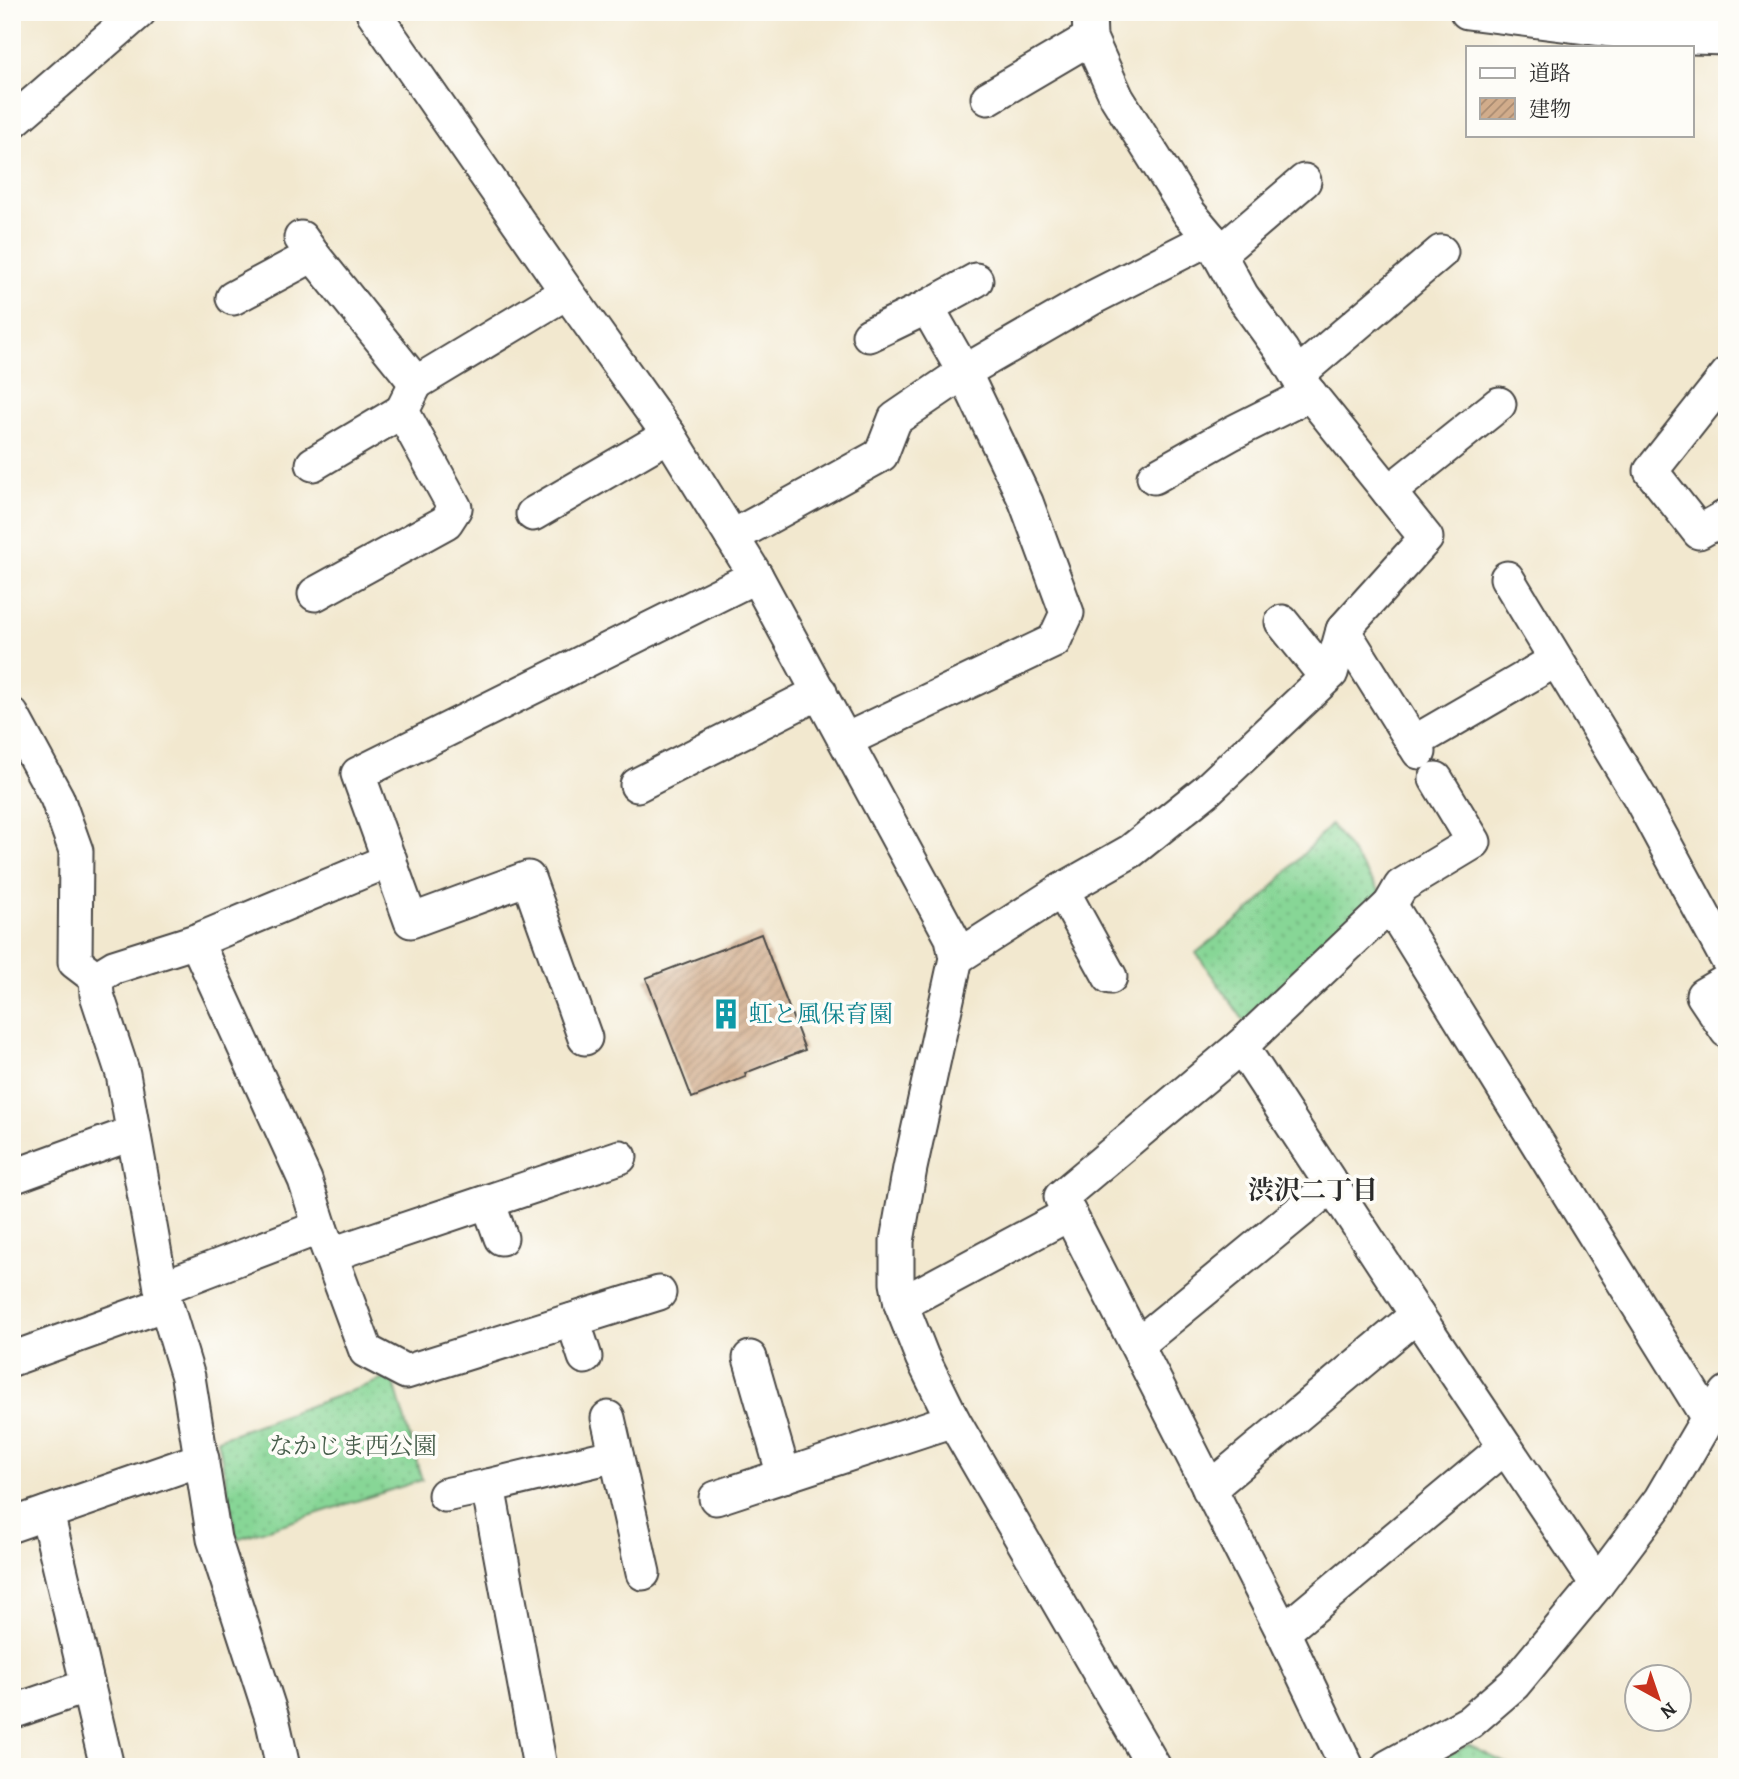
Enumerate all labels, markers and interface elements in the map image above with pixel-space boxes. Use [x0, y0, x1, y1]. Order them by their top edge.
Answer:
legend [1466, 46, 1694, 136]
text: 道路 [1529, 59, 1571, 87]
text: 建物 [1529, 95, 1571, 123]
building icon: 虹と風保育園 [709, 997, 743, 1031]
place label: 虹と風保育園 [749, 998, 893, 1030]
district label: 渋沢二丁目 [1248, 1173, 1378, 1208]
park label: なかじま西公園 [269, 1430, 437, 1462]
north arrow [1624, 1664, 1694, 1734]
text: N [1655, 1696, 1682, 1725]

